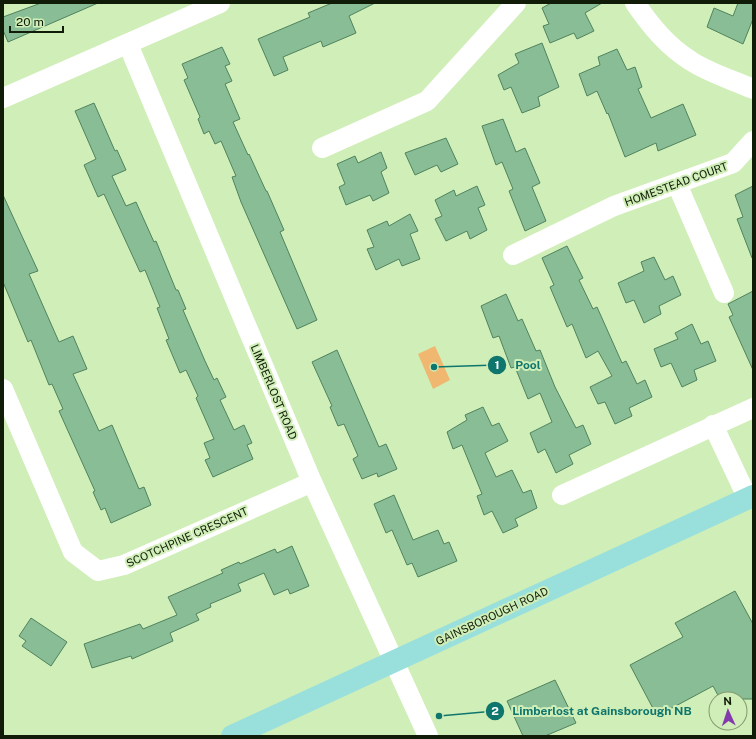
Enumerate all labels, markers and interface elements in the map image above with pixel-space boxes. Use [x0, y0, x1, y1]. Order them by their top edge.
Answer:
scale bar [10, 8, 63, 34]
text: 20 m [16, 15, 44, 29]
street label: HOMESTEAD COURT [623, 160, 730, 208]
street label: LIMBERLOST ROAD [249, 343, 300, 442]
callout: Pool [487, 353, 549, 377]
text: 1 [494, 358, 500, 372]
text: Pool [515, 358, 541, 372]
street label: SCOTCHPINE CRESCENT [124, 505, 250, 569]
street label: GAINSBOROUGH ROAD [434, 584, 550, 647]
north arrow [708, 691, 748, 731]
text: N [723, 695, 732, 707]
callout: Limberlost at Gainsborough NB [485, 699, 700, 723]
text: 2 [491, 704, 499, 718]
text: Limberlost at Gainsborough NB [512, 704, 692, 718]

